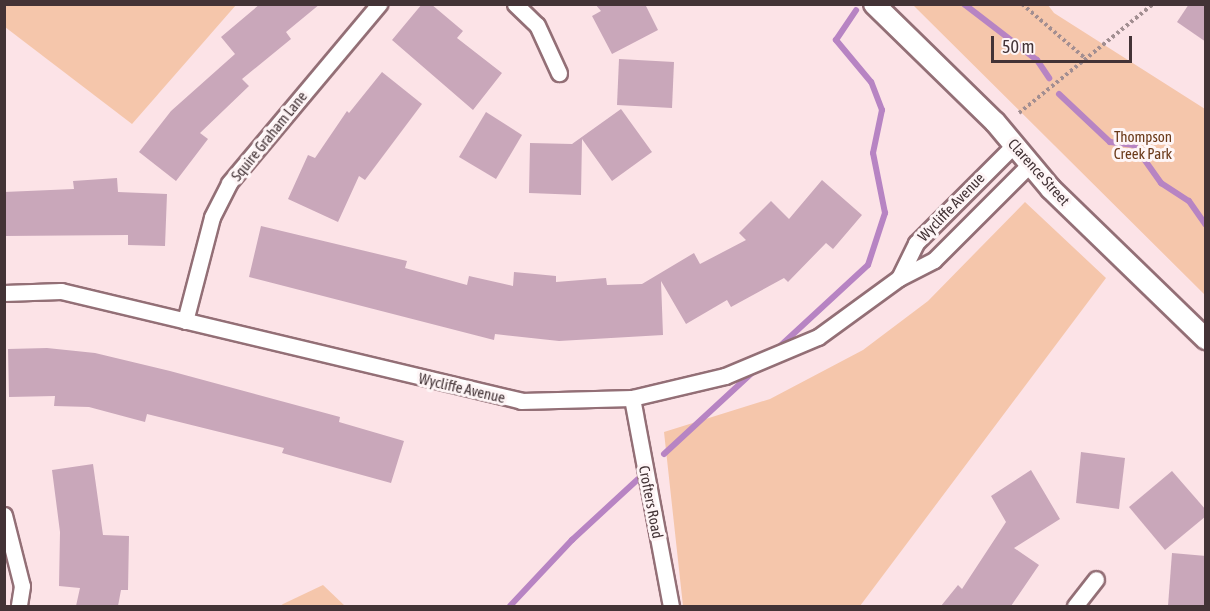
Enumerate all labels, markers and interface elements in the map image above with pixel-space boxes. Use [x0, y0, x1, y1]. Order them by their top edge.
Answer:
scale bar [994, 24, 1135, 62]
text: 50 m [1002, 36, 1034, 57]
street label: Squire Graham Lane [227, 87, 311, 185]
park label: Thompson Creek Park [1114, 127, 1172, 162]
street label: Clarence Street [1004, 135, 1074, 209]
street label: Wycliffe Avenue [914, 169, 988, 245]
street label: Wycliffe Avenue [417, 369, 507, 407]
street label: Crofters Road [635, 464, 667, 540]

